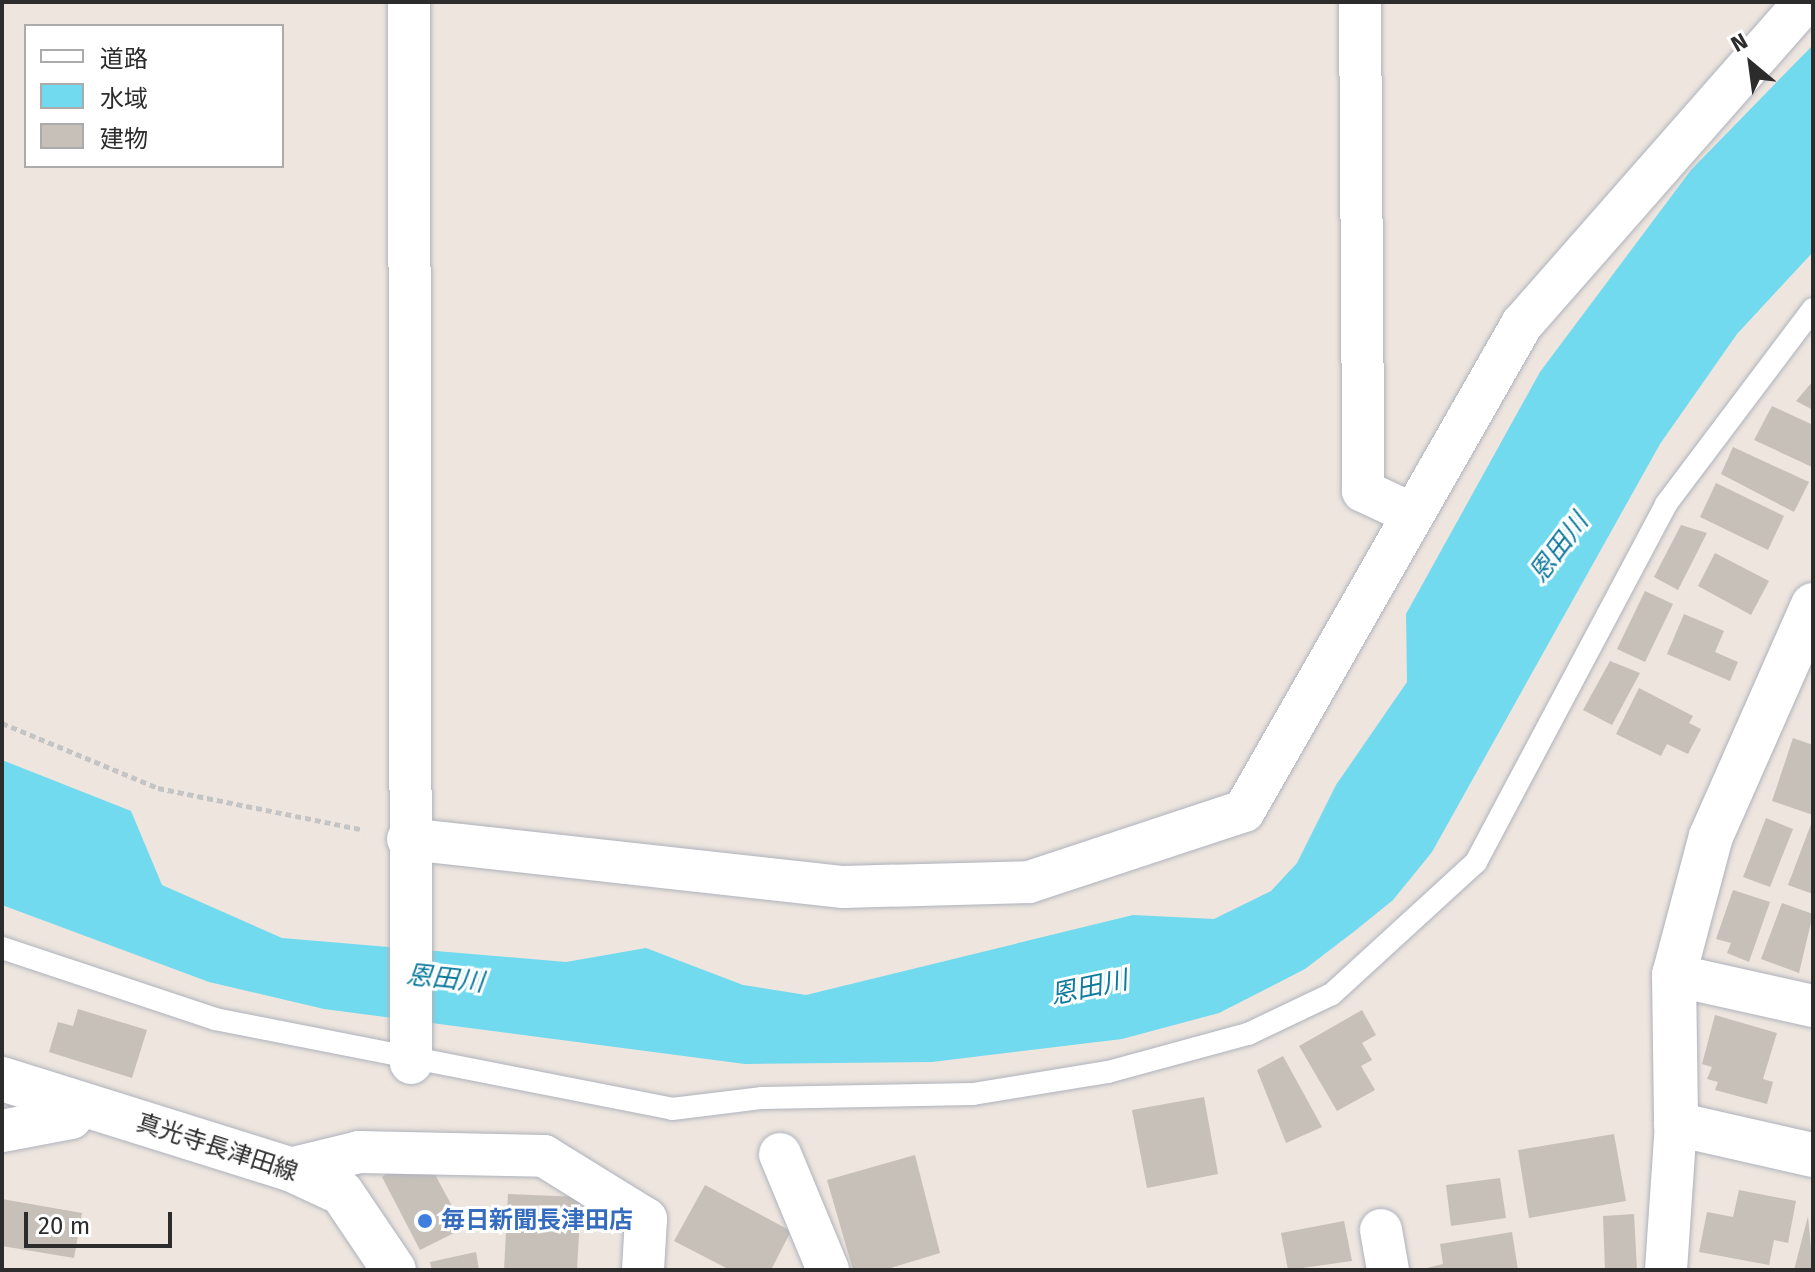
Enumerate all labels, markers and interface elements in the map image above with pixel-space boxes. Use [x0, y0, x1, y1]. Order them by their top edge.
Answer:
legend [24, 24, 284, 168]
north arrow [1711, 24, 1791, 104]
text: N [1726, 27, 1752, 58]
text: 道路 [100, 45, 148, 73]
text: 水域 [100, 85, 148, 113]
text: 建物 [100, 125, 148, 153]
water label: 恩田川 [1523, 507, 1595, 589]
water label: 恩田川 [405, 959, 485, 999]
water label: 恩田川 [1048, 965, 1130, 1011]
street label: 真光寺長津田線 [133, 1108, 301, 1188]
scale bar [28, 1196, 176, 1246]
place label: 毎日新聞長津田店 [441, 1207, 633, 1235]
text: 20 m [38, 1212, 90, 1240]
marker: 毎日新聞長津田店 [416, 1212, 434, 1230]

